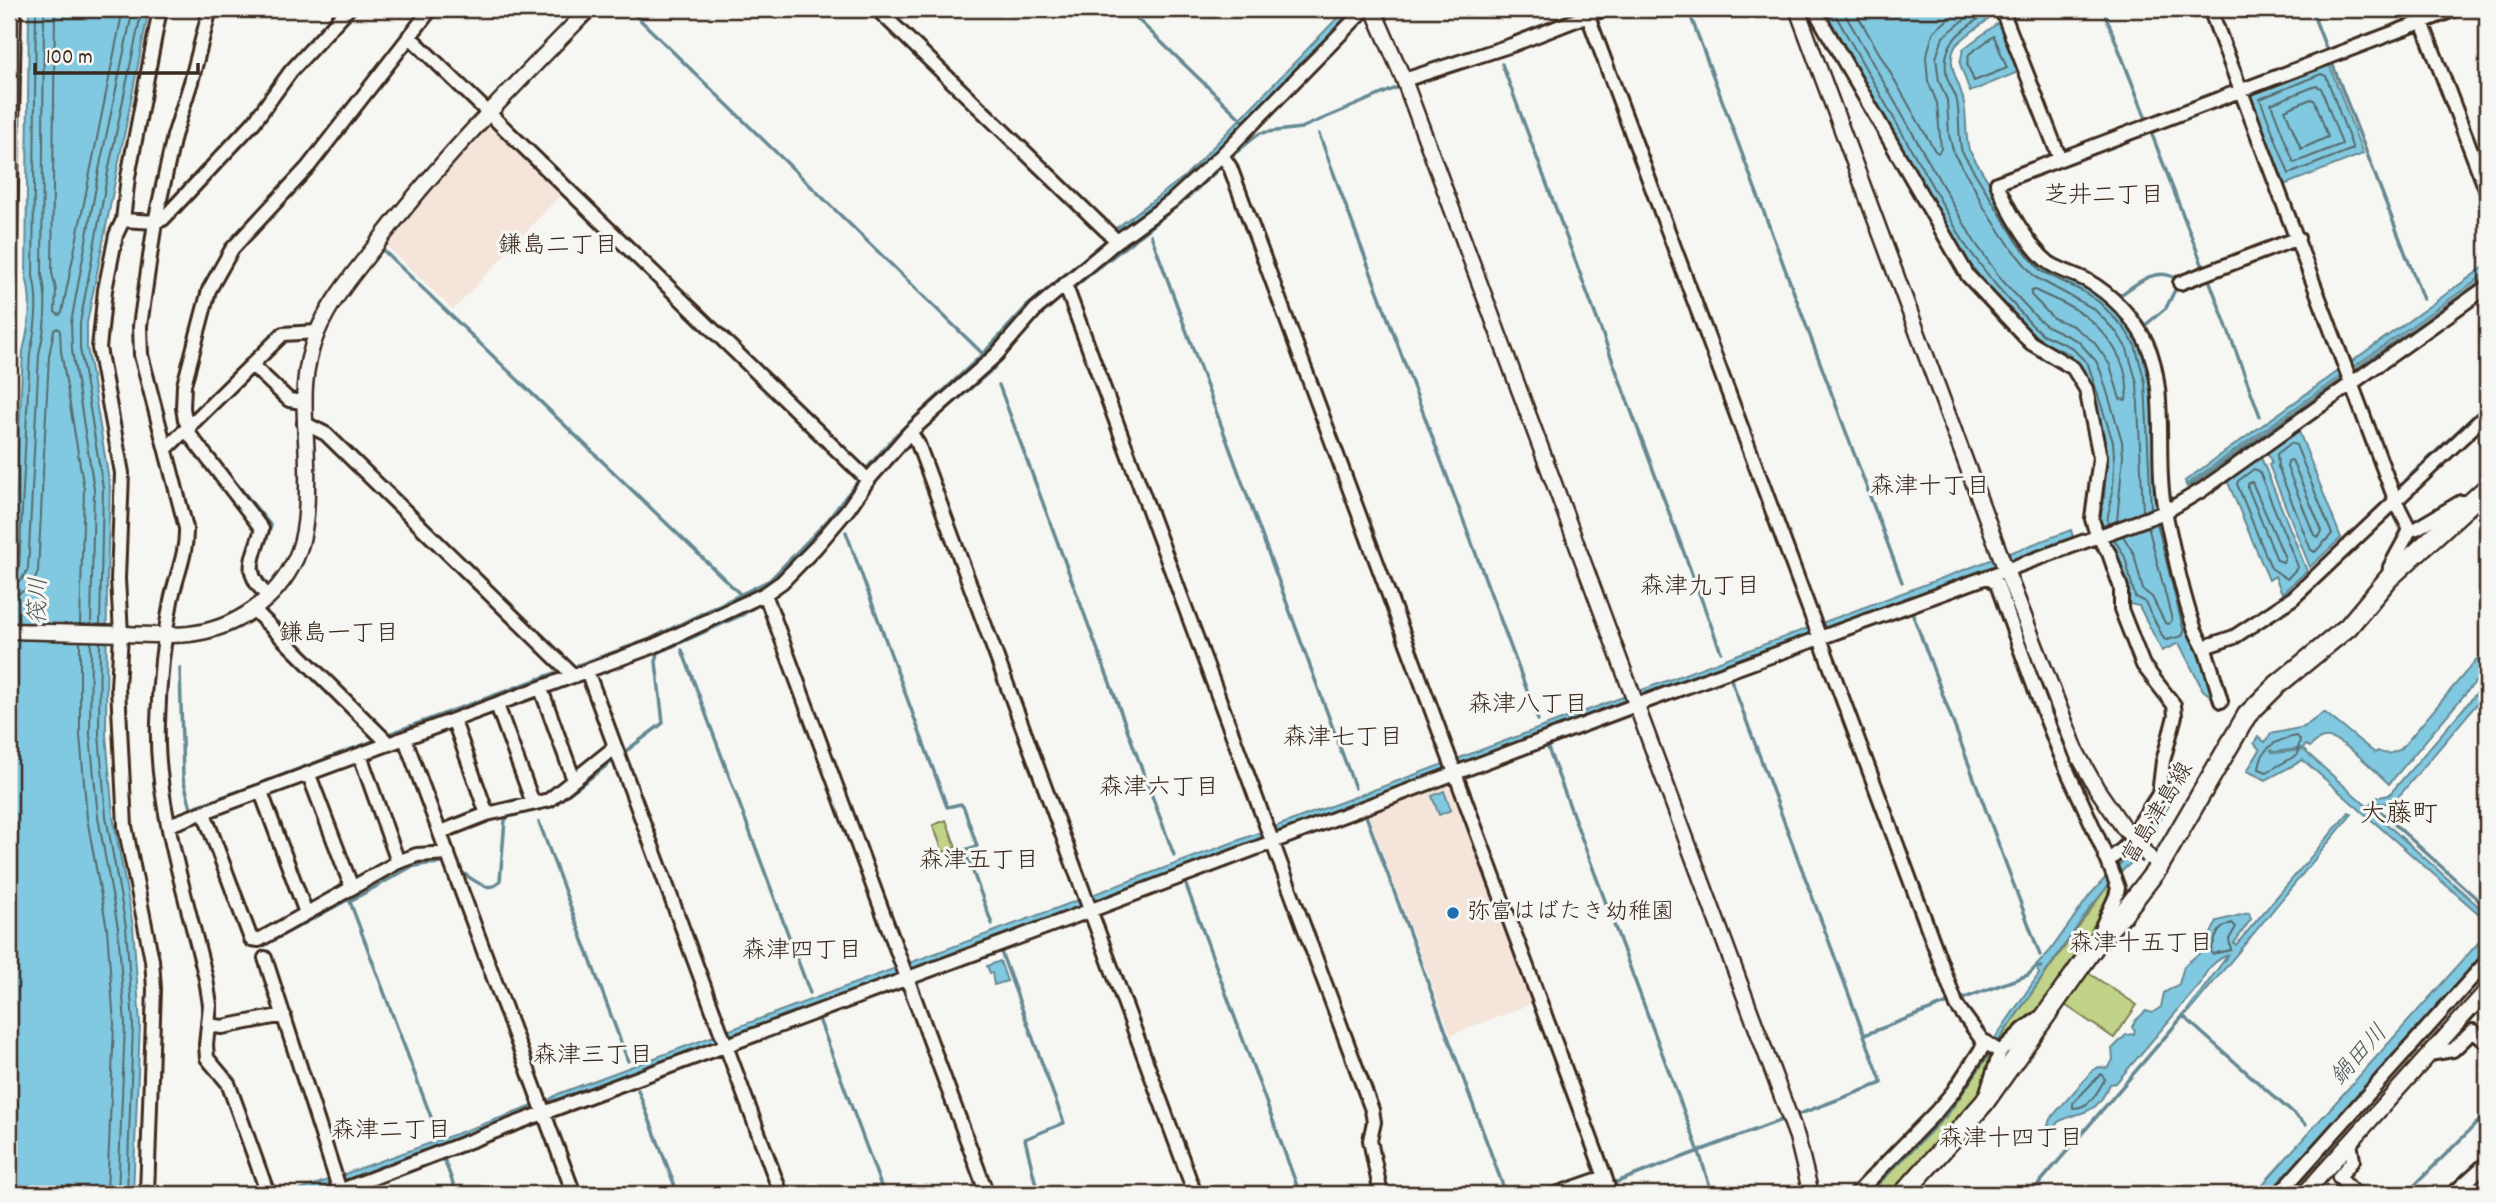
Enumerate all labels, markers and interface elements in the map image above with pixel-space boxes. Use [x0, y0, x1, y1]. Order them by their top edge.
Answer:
scale bar [35, 32, 198, 76]
text: 100 m [46, 44, 93, 74]
district label: 芝井二丁目 [2044, 180, 2164, 214]
district label: 鎌島二丁目 [498, 230, 618, 264]
district label: 森津十丁目 [1870, 471, 1990, 505]
district label: 森津九丁目 [1640, 571, 1760, 605]
water label: 筏川 [23, 577, 57, 625]
district label: 鎌島一丁目 [279, 618, 399, 652]
district label: 森津八丁目 [1468, 689, 1588, 723]
district label: 森津七丁目 [1283, 722, 1403, 756]
street label: 富島津島線 [2115, 756, 2203, 872]
district label: 森津六丁目 [1099, 772, 1219, 806]
district label: 大藤町 [2360, 797, 2438, 834]
district label: 森津五丁目 [919, 845, 1039, 879]
place label: 弥富はばたき幼稚園 [1467, 897, 1674, 930]
marker: 弥富はばたき幼稚園 [1445, 905, 1461, 921]
district label: 森津十五丁目 [2069, 928, 2213, 962]
district label: 森津四丁目 [742, 935, 862, 969]
water label: 鍋田川 [2323, 1018, 2397, 1094]
district label: 森津三丁目 [533, 1040, 653, 1074]
district label: 森津二丁目 [331, 1115, 451, 1149]
district label: 森津十四丁目 [1939, 1123, 2083, 1157]

